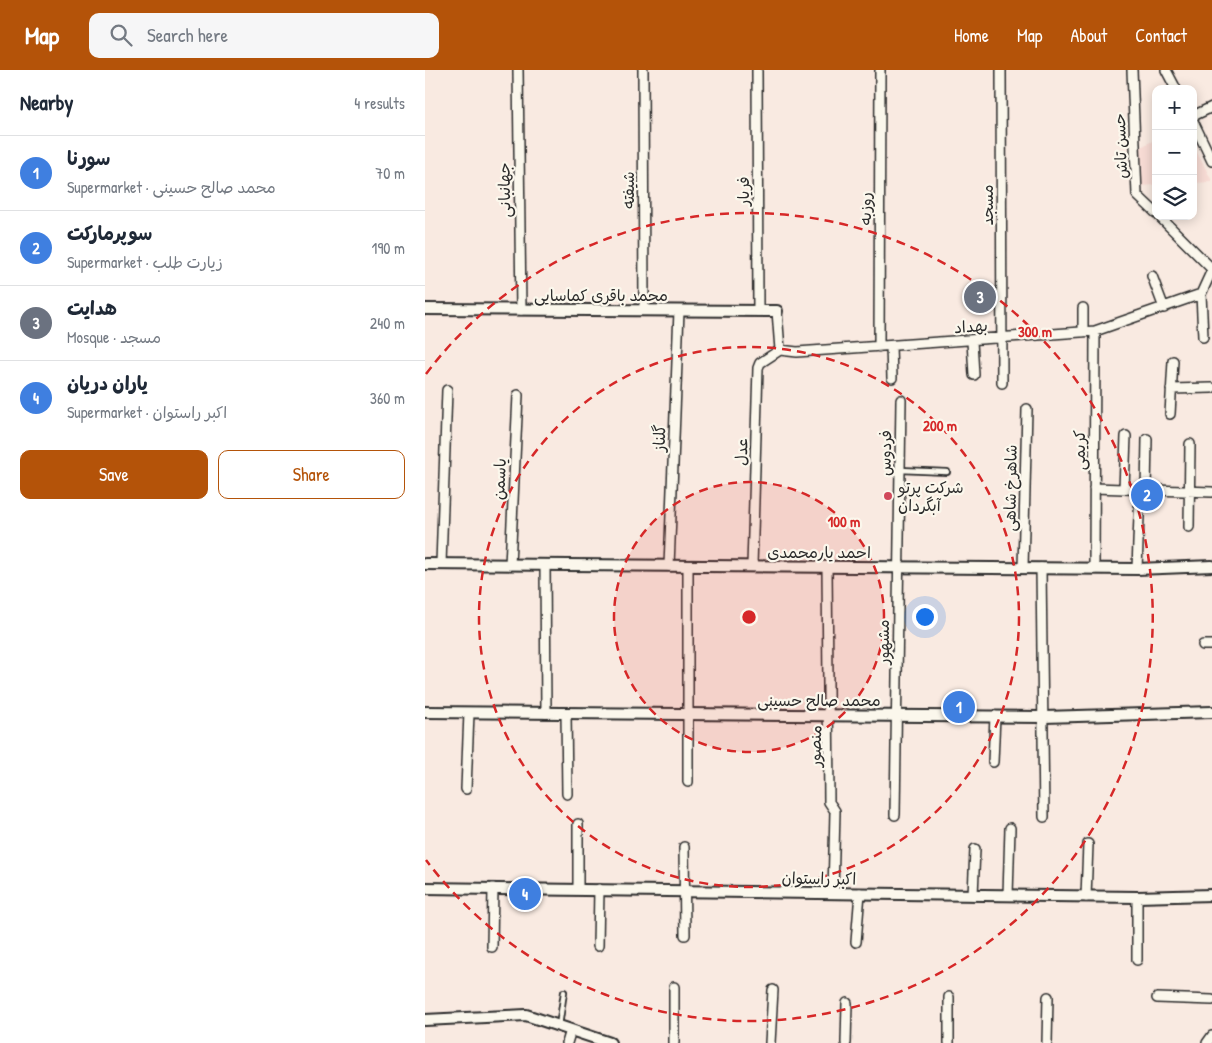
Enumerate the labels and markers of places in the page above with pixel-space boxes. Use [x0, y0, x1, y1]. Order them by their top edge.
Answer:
pin: 3 [964, 278, 996, 316]
place label: شرکت پرتو آبگردان [897, 476, 964, 516]
pin: 2 [1131, 476, 1163, 514]
marker: شرکت پرتو آبگردان [882, 490, 894, 502]
centre of rings [740, 608, 758, 626]
pin: 1 [943, 688, 975, 726]
pin: 4 [509, 875, 541, 913]

